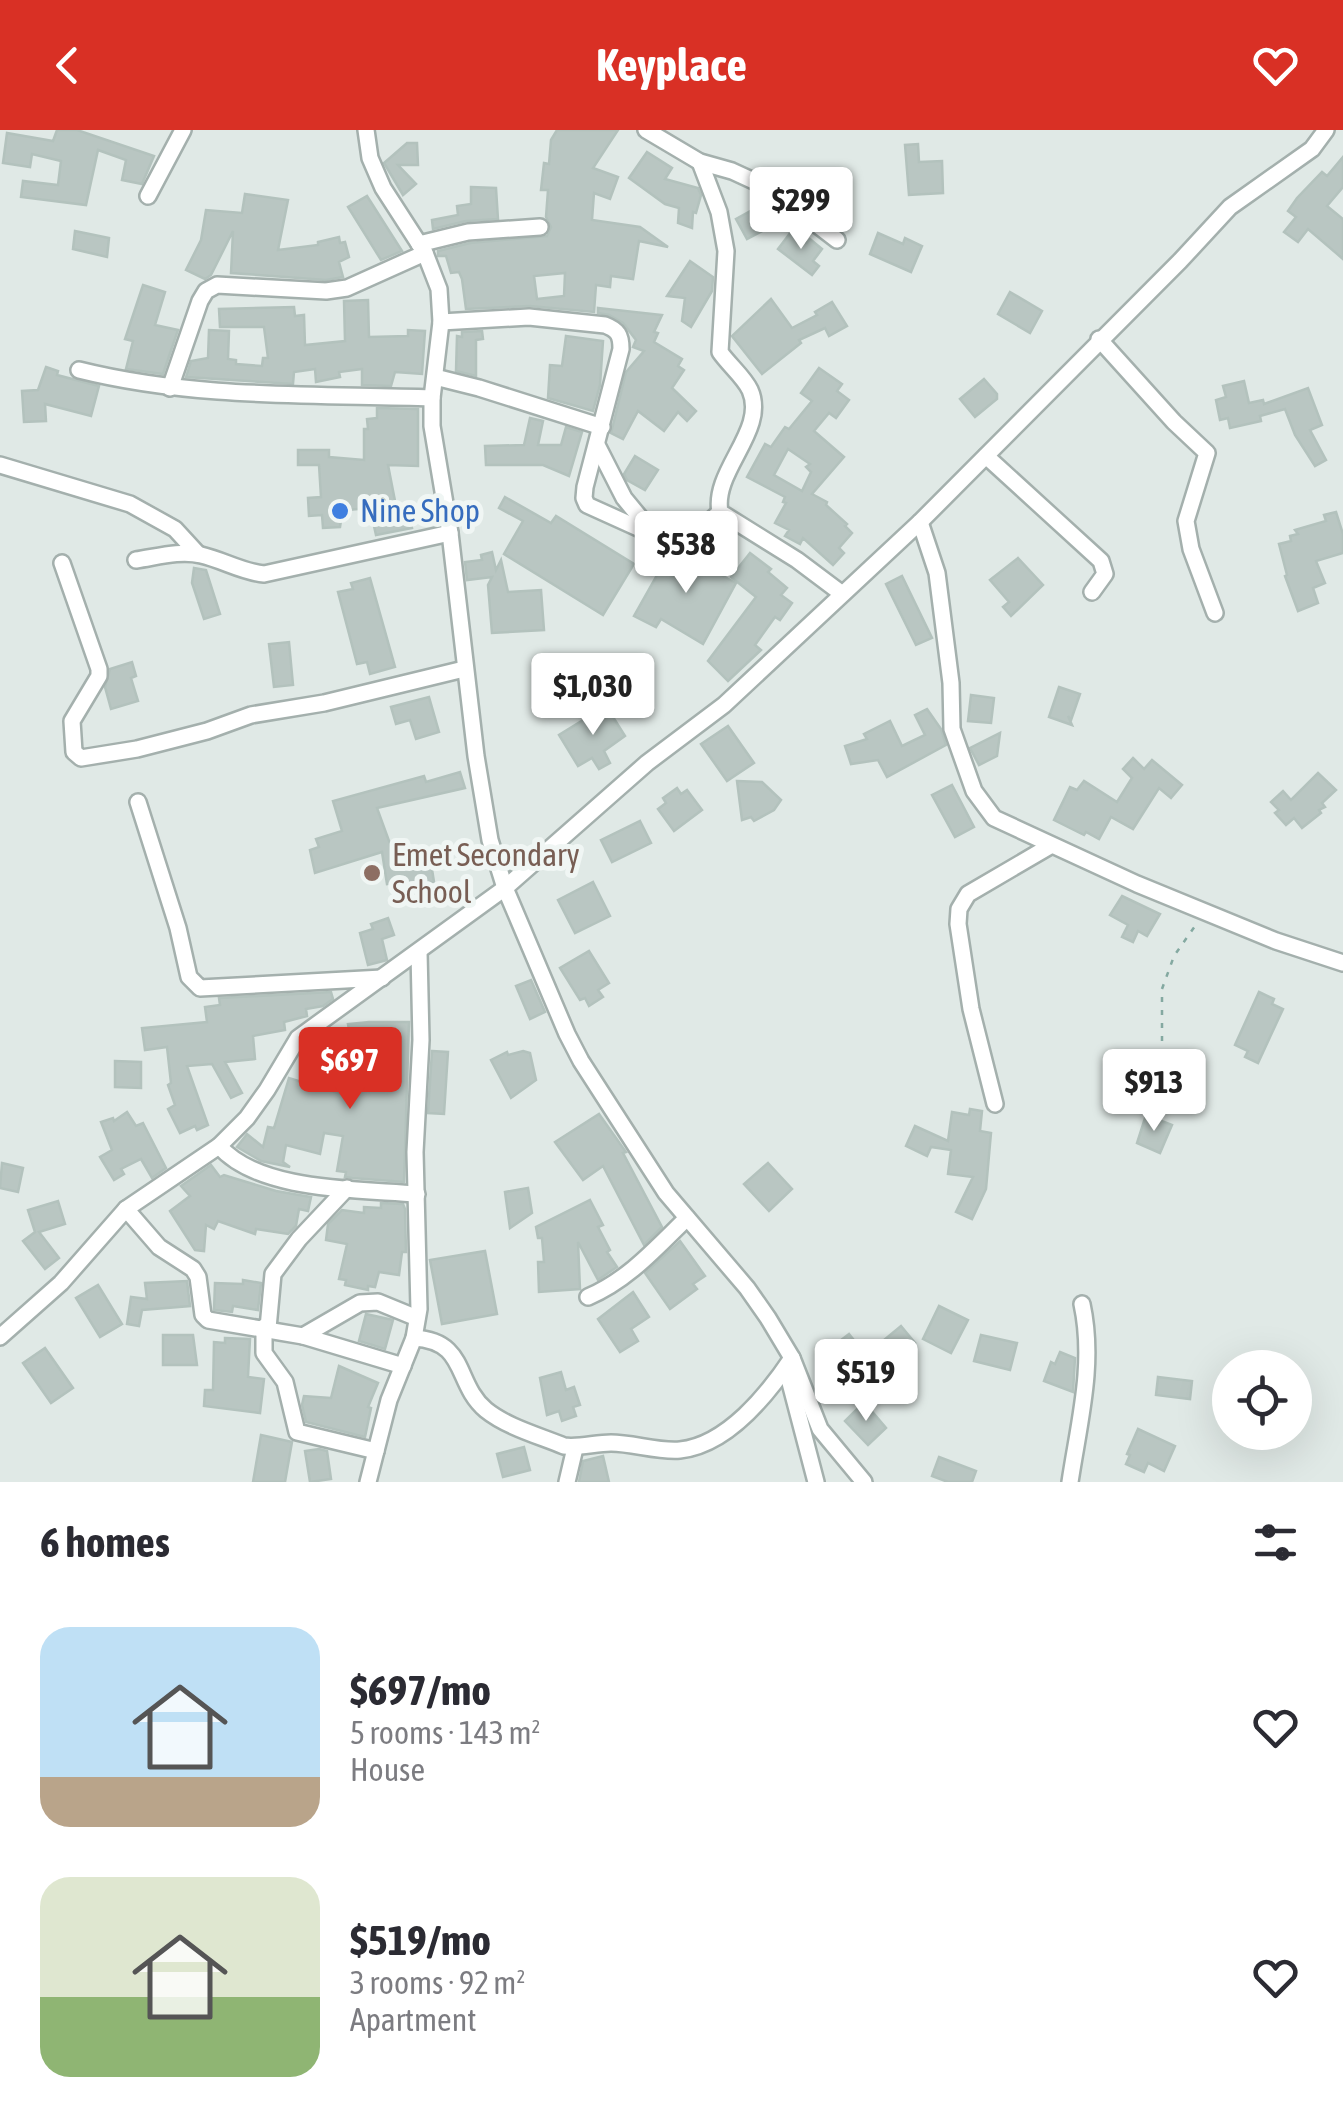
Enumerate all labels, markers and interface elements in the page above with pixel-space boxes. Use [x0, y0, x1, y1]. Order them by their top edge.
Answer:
icon: back [40, 38, 95, 93]
icon: heart [1248, 38, 1303, 93]
text: Keyplace [596, 39, 747, 91]
pin: $299 [742, 167, 860, 252]
text: $299 [772, 181, 830, 218]
place label: Nine Shop [360, 492, 480, 529]
marker: Nine Shop [329, 500, 351, 522]
pin: $538 [627, 511, 745, 596]
text: $538 [657, 525, 715, 562]
pin: $1,030 [512, 653, 674, 738]
text: $1,030 [553, 667, 633, 704]
place label: Emet Secondary School [392, 836, 580, 910]
marker: Emet Secondary School [361, 862, 383, 884]
pin: $697 [291, 1027, 409, 1112]
text: $697 [321, 1041, 379, 1078]
pin: $913 [1095, 1049, 1213, 1134]
text: $913 [1125, 1063, 1183, 1100]
pin: $519 [807, 1339, 925, 1424]
map controls [1212, 1350, 1312, 1450]
button: locate [1212, 1350, 1312, 1450]
text: $519 [837, 1353, 895, 1390]
icon: filters [1248, 1515, 1303, 1570]
text: 6 homes [40, 1518, 170, 1566]
text: $697/mo [350, 1666, 491, 1714]
icon: home [120, 1667, 240, 1787]
icon: heart [1248, 1700, 1303, 1755]
text: 5 rooms · 143 m² [350, 1714, 540, 1751]
text: House [350, 1751, 425, 1788]
text: $519/mo [350, 1916, 491, 1964]
icon: home [120, 1917, 240, 2037]
icon: heart [1248, 1950, 1303, 2005]
text: 3 rooms · 92 m² [350, 1964, 525, 2001]
text: Apartment [350, 2001, 476, 2038]

